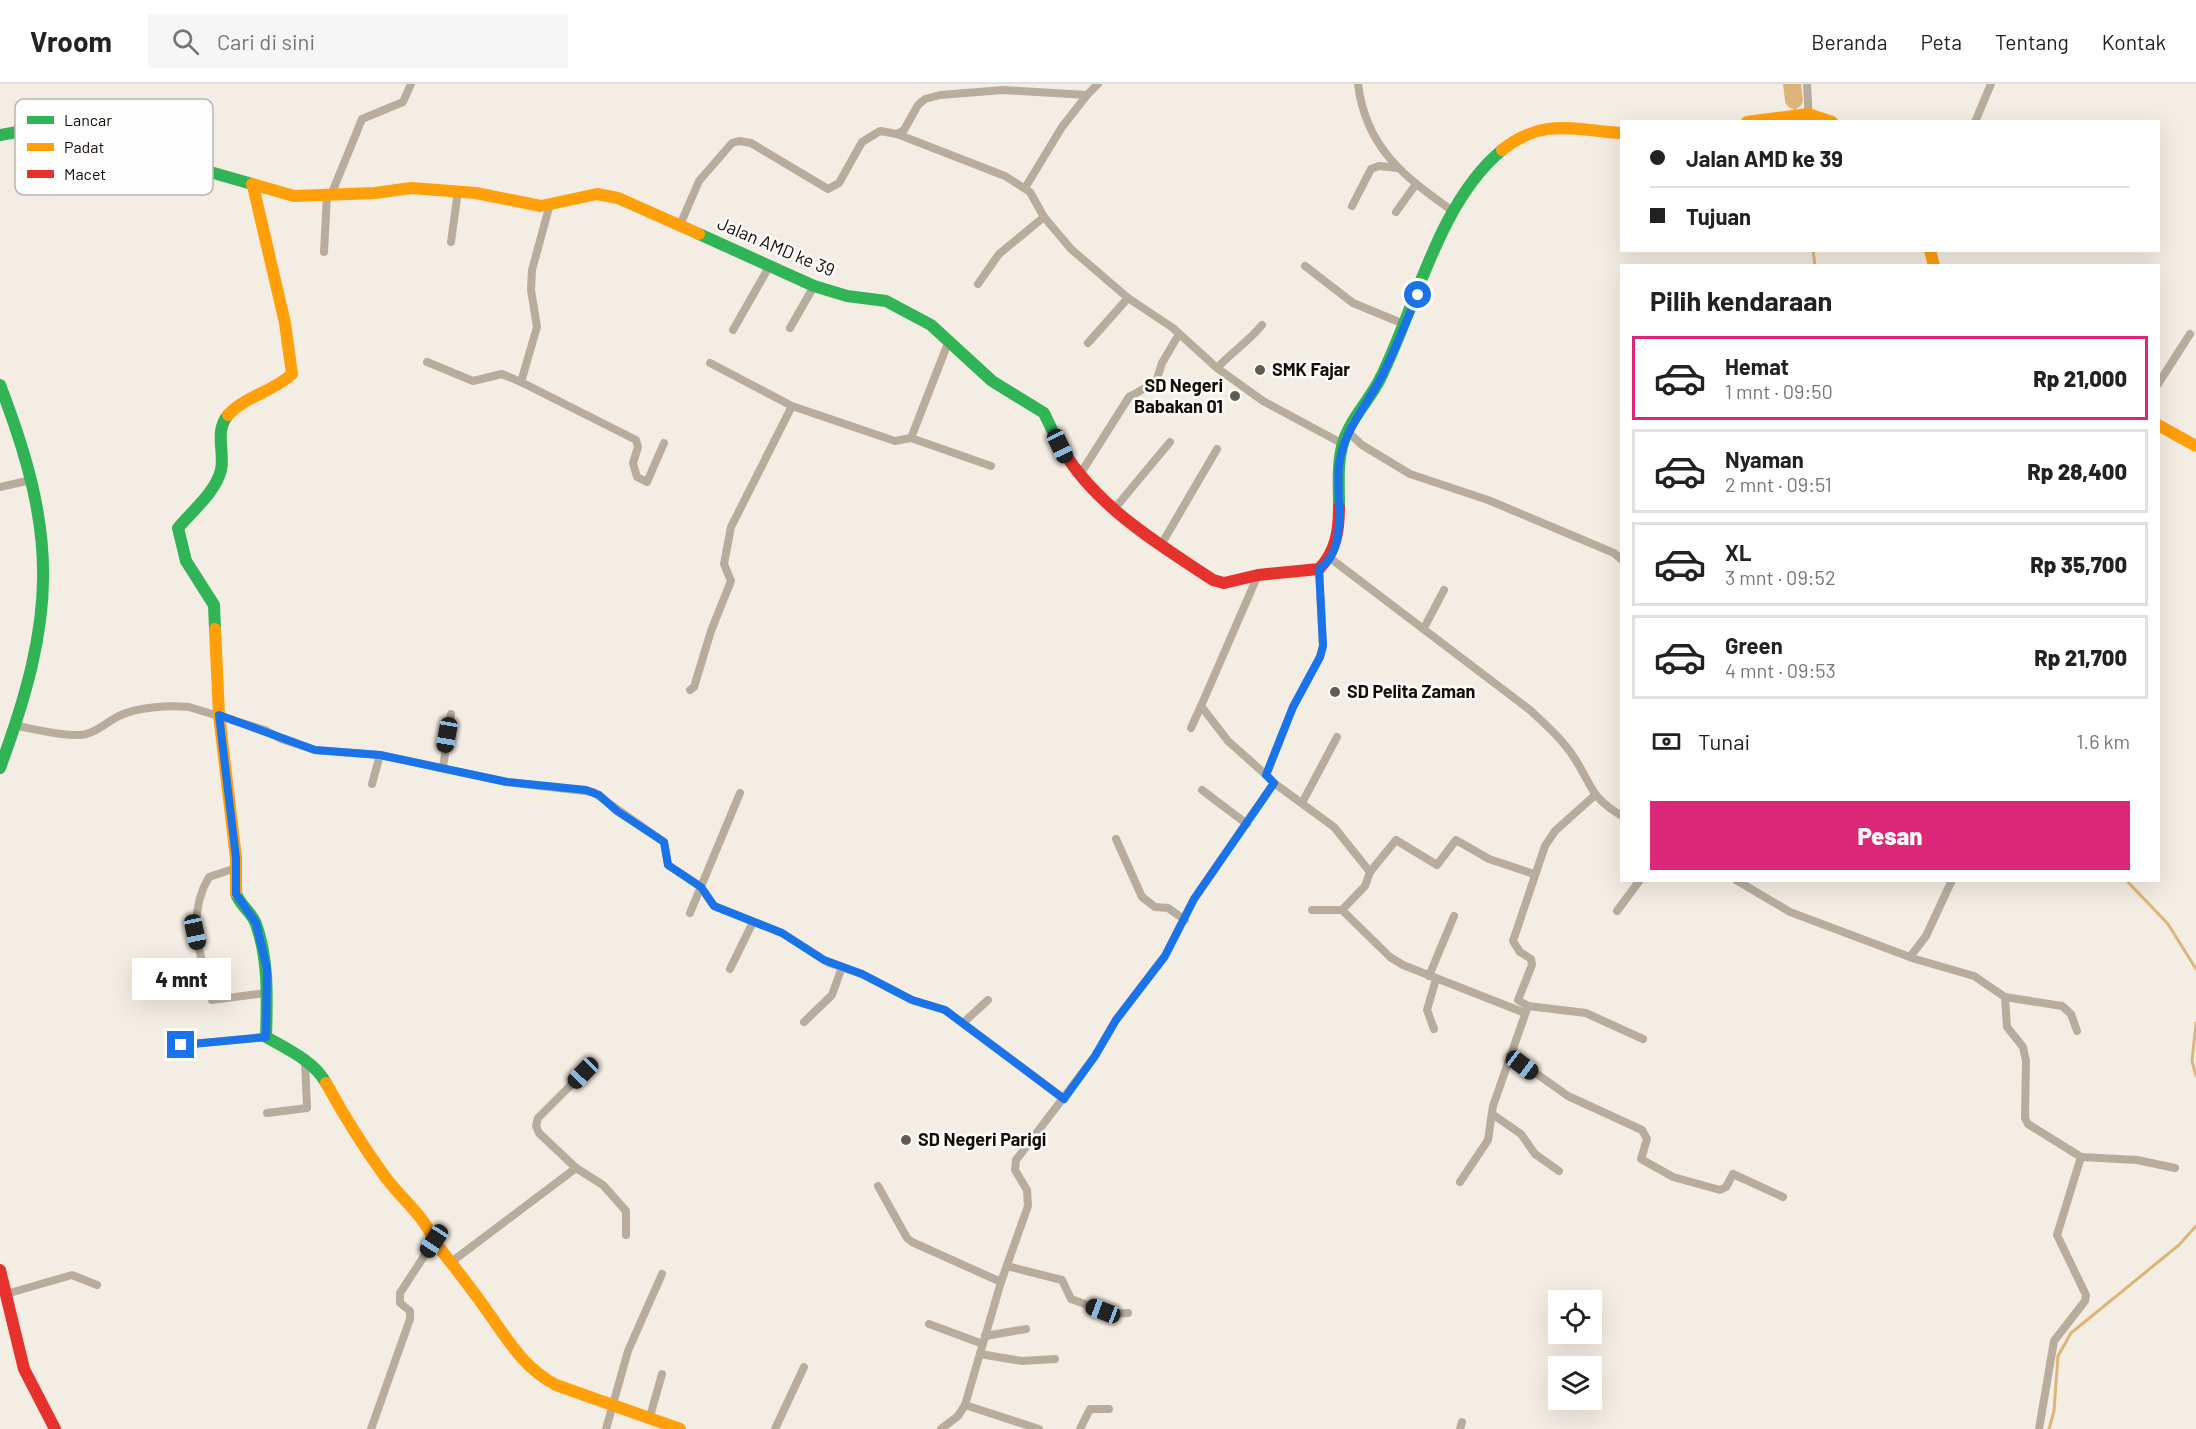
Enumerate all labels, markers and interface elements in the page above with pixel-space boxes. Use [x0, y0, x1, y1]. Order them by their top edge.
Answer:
search box [148, 14, 568, 68]
text: Vroom [30, 24, 112, 58]
icon: search [169, 25, 202, 58]
text: Cari di sini [217, 28, 315, 54]
text: Beranda [1811, 29, 1887, 54]
text: Peta [1920, 29, 1962, 54]
text: Tentang [1995, 29, 2069, 54]
text: Kontak [2102, 29, 2166, 54]
legend [15, 99, 213, 195]
text: Lancar [64, 110, 112, 129]
text: Padat [64, 137, 104, 156]
text: Jalan AMD ke 39 [1686, 145, 1843, 171]
text: Macet [64, 164, 106, 183]
text: Tujuan [1686, 203, 1751, 229]
street label: Jalan AMD ke 39 [714, 211, 838, 281]
route start [1404, 281, 1431, 308]
text: Pilih kendaraan [1650, 284, 1832, 316]
icon: car [1653, 351, 1707, 405]
text: Hemat [1725, 353, 1789, 379]
place label: SMK Fajar [1272, 358, 1350, 380]
marker: SMK Fajar [1253, 363, 1267, 377]
text: Rp 21,000 [2033, 365, 2127, 391]
place label: SD Negeri Babakan 01 [1134, 374, 1223, 417]
text: 1 mnt · 09:50 [1725, 379, 1833, 403]
marker: SD Negeri Babakan 01 [1228, 389, 1242, 403]
car [1044, 426, 1076, 466]
icon: car [1653, 444, 1707, 498]
text: Nyaman [1725, 446, 1804, 472]
text: Rp 28,400 [2027, 458, 2127, 484]
text: 2 mnt · 09:51 [1725, 472, 1832, 496]
icon: car [1653, 537, 1707, 591]
text: XL [1725, 539, 1751, 565]
text: Rp 35,700 [2030, 551, 2127, 577]
text: 3 mnt · 09:52 [1725, 565, 1836, 589]
icon: car [1653, 630, 1707, 684]
text: Green [1725, 632, 1783, 658]
text: Rp 21,700 [2034, 644, 2127, 670]
text: 4 mnt · 09:53 [1725, 658, 1836, 682]
place label: SD Pelita Zaman [1347, 680, 1475, 702]
marker: SD Pelita Zaman [1328, 685, 1342, 699]
car [435, 716, 459, 754]
icon: cash [1650, 725, 1683, 758]
text: Tunai [1698, 728, 1750, 754]
text: 1.6 km [2077, 729, 2130, 753]
button: Pesan [1650, 801, 2130, 870]
car [182, 913, 208, 951]
callout: 4 mnt [132, 958, 231, 1000]
text: 4 mnt [156, 967, 208, 991]
route end [167, 1031, 194, 1058]
car [1502, 1047, 1542, 1083]
car [564, 1054, 602, 1092]
place label: SD Negeri Parigi [918, 1128, 1046, 1150]
marker: SD Negeri Parigi [899, 1133, 913, 1147]
car [417, 1221, 451, 1261]
map controls [1548, 1290, 1602, 1410]
button: locate [1548, 1290, 1602, 1344]
car [1083, 1296, 1123, 1326]
button: layers [1548, 1356, 1602, 1410]

